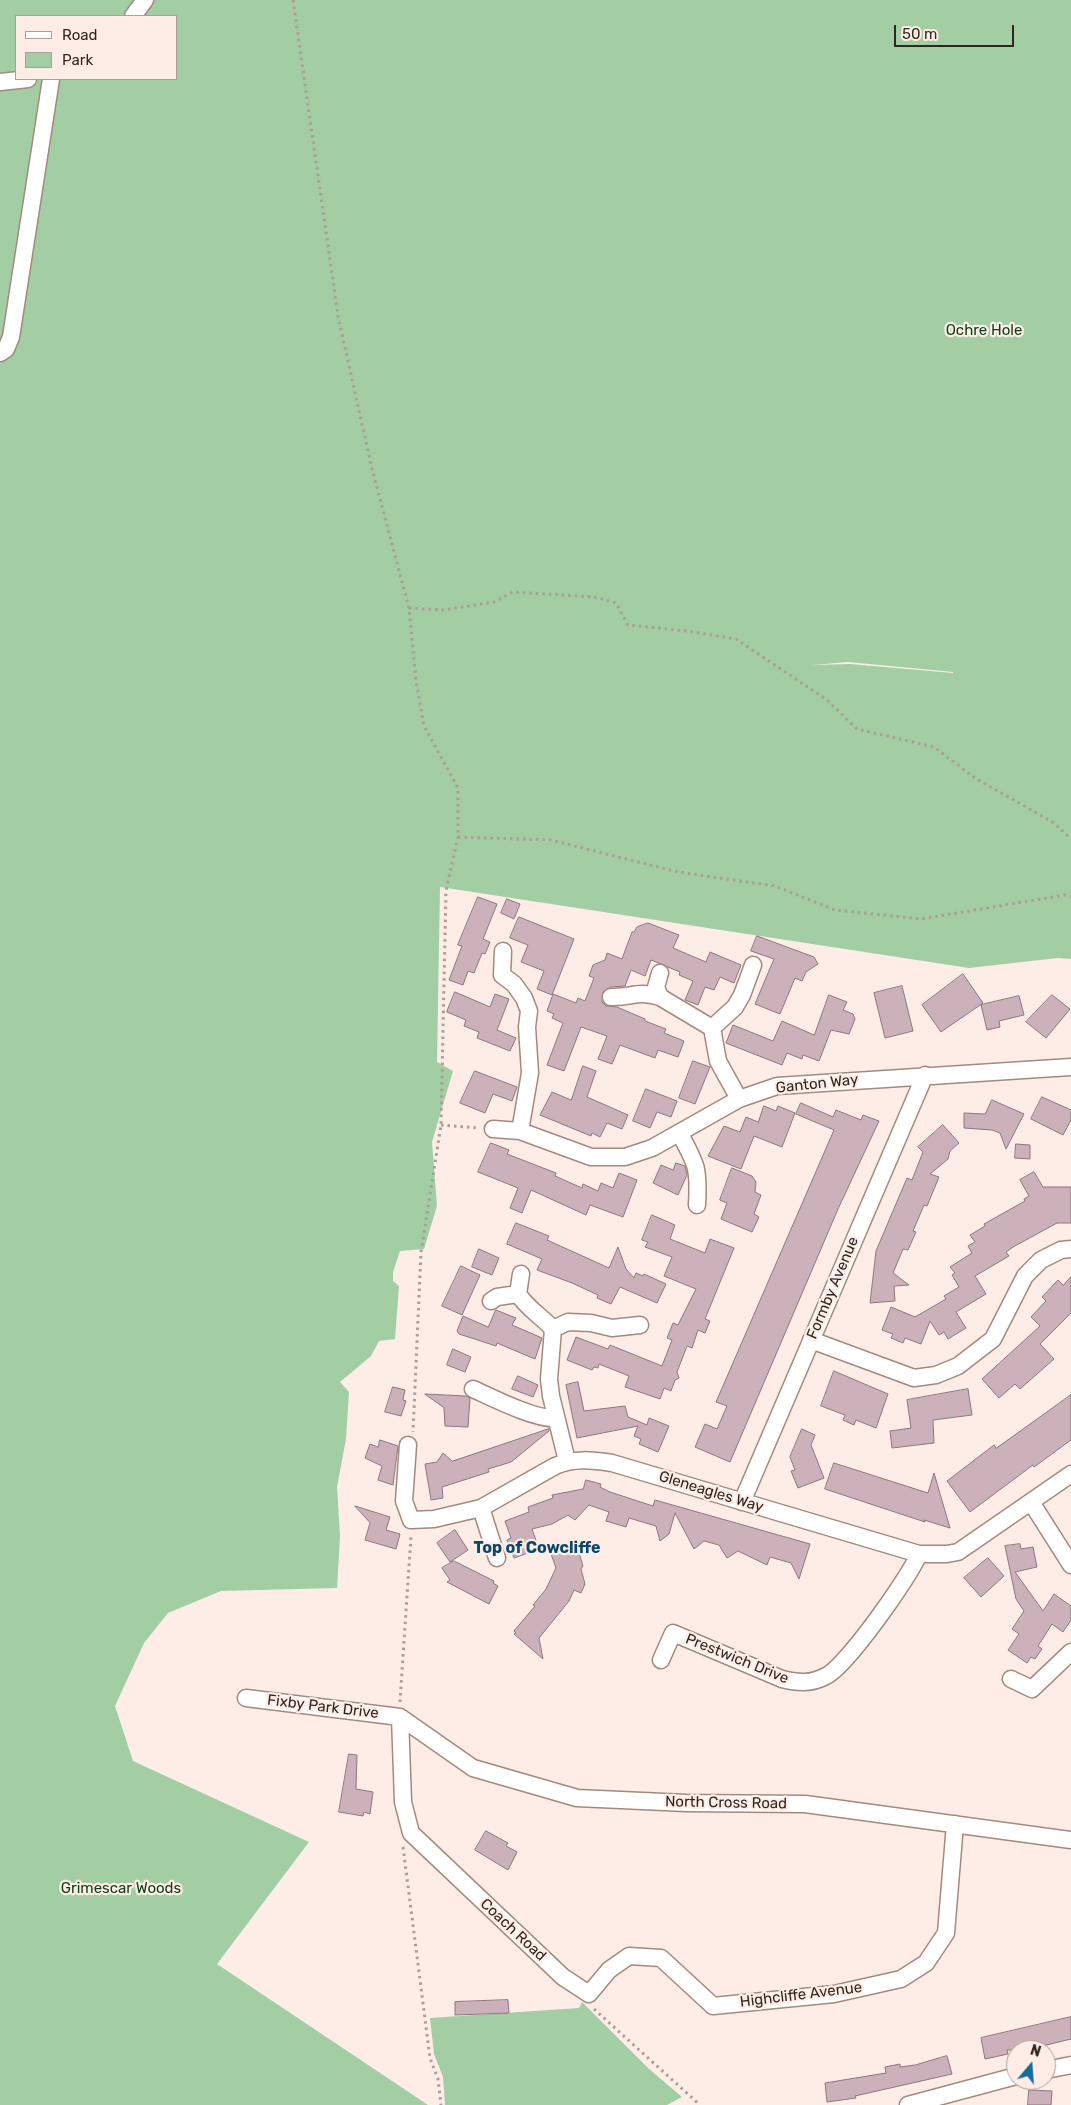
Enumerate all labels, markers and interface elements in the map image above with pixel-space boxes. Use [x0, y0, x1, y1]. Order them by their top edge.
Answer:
legend [15, 15, 178, 80]
scale bar [896, 15, 1016, 47]
text: 50 m [902, 25, 937, 43]
text: Road [62, 26, 98, 44]
text: Park [62, 51, 93, 69]
park label: Ochre Hole [946, 322, 1022, 340]
street label: Ganton Way [775, 1071, 859, 1097]
street label: Formby Avenue [803, 1234, 863, 1342]
street label: Gleneagles Way [657, 1468, 765, 1516]
district label: Top of Cowcliffe [474, 1538, 600, 1558]
street label: Prestwich Drive [683, 1630, 791, 1688]
street label: Fixby Park Drive [266, 1691, 380, 1723]
street label: North Cross Road [665, 1793, 787, 1813]
park label: Grimescar Woods [61, 1880, 181, 1898]
street label: Coach Road [476, 1895, 550, 1965]
street label: Highcliffe Avenue [739, 1979, 863, 2011]
north arrow [1006, 2040, 1056, 2090]
text: N [1028, 2042, 1043, 2061]

